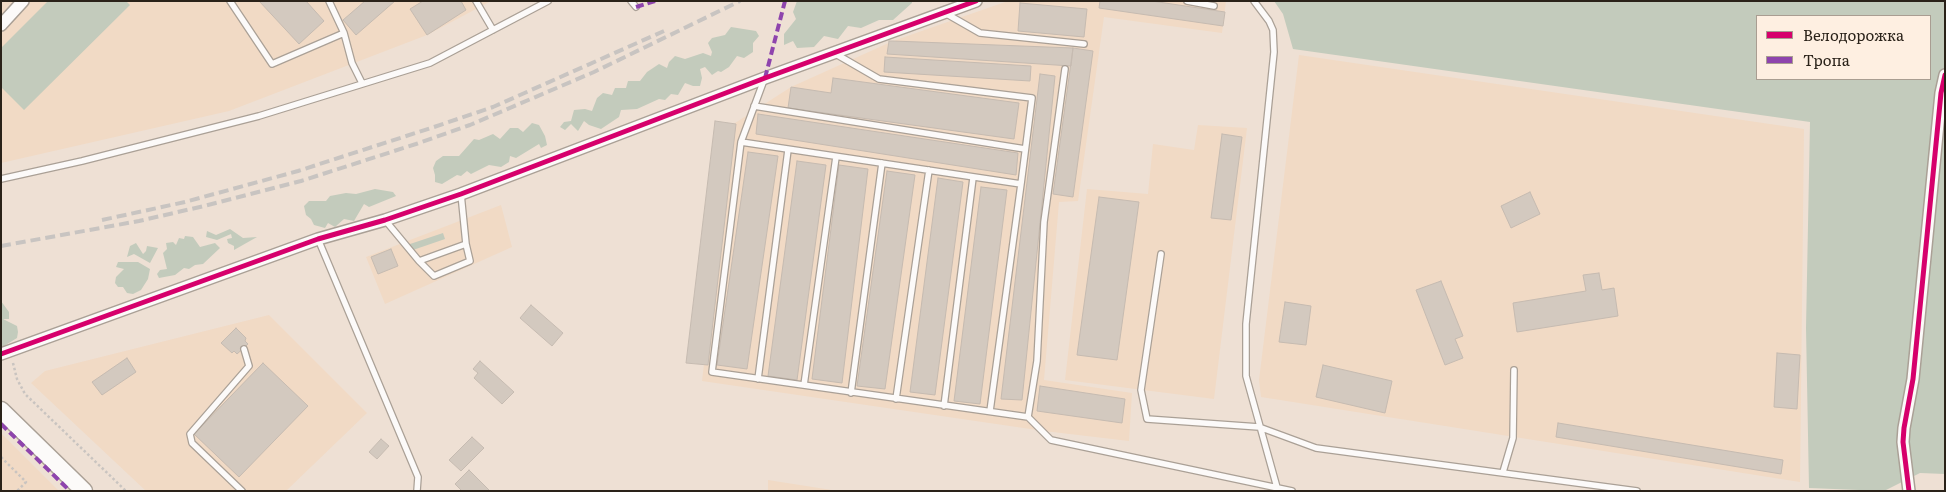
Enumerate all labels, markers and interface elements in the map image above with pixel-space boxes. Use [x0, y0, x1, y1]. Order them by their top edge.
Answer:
legend [1756, 15, 1931, 80]
text: Велодорожка [1803, 23, 1904, 46]
text: Тропа [1803, 48, 1850, 71]

